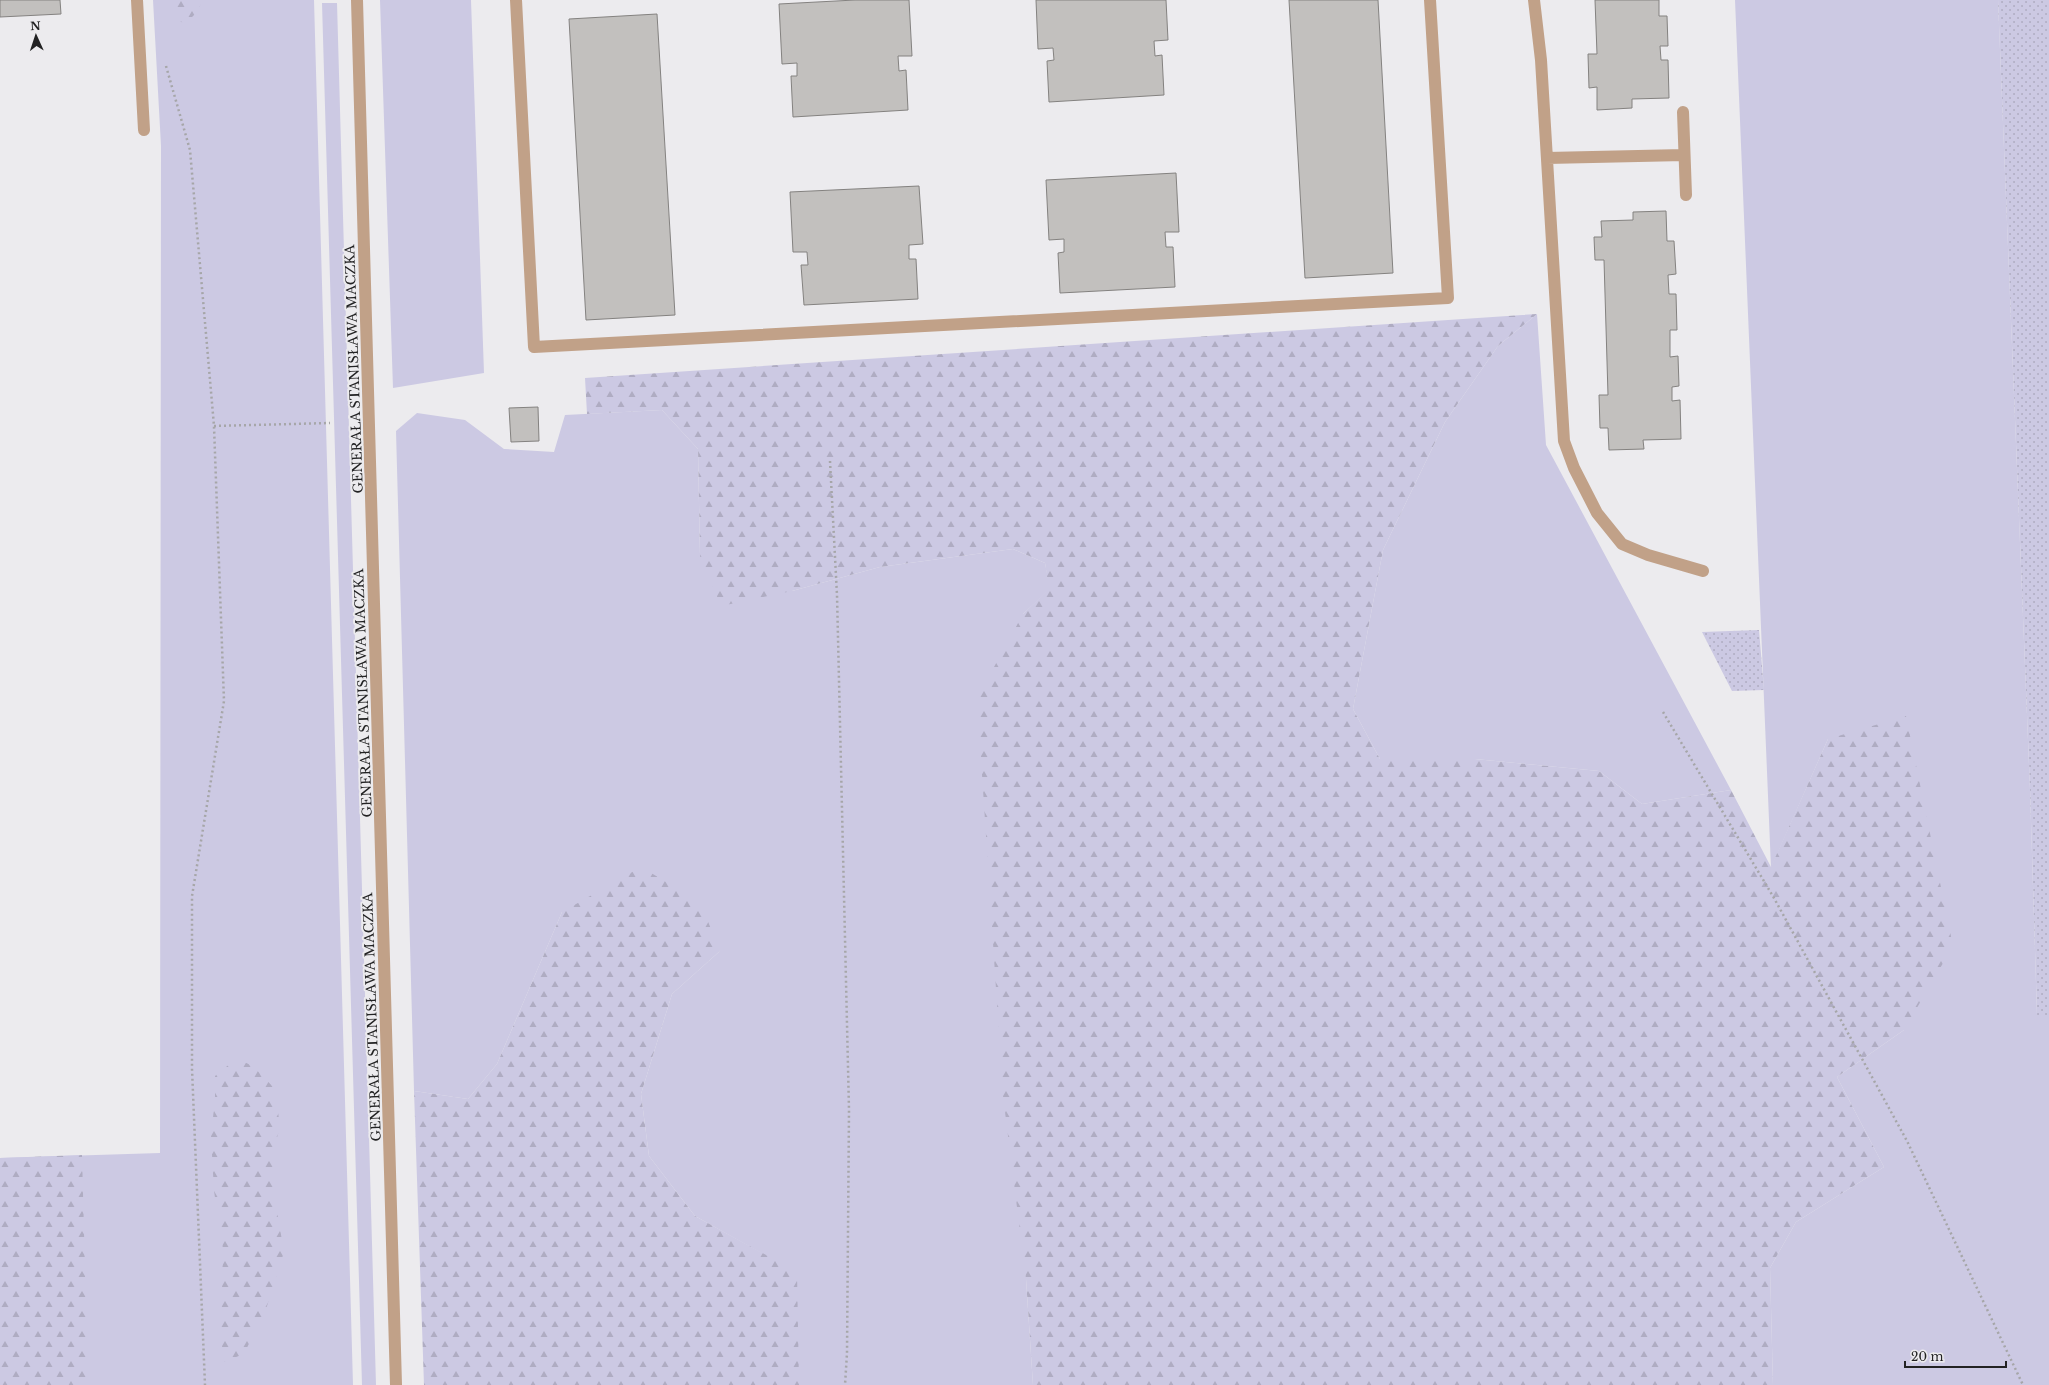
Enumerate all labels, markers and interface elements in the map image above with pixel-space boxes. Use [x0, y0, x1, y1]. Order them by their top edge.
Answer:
north arrow [16, 16, 56, 56]
text: N [30, 19, 42, 33]
street label: GENERAŁA STANISŁAWA MACZKA [341, 243, 367, 494]
street label: GENERAŁA STANISŁAWA MACZKA [350, 567, 376, 818]
street label: GENERAŁA STANISŁAWA MACZKA [359, 891, 385, 1142]
scale bar [1905, 1343, 2006, 1369]
text: 20 m [1911, 1349, 1943, 1364]

